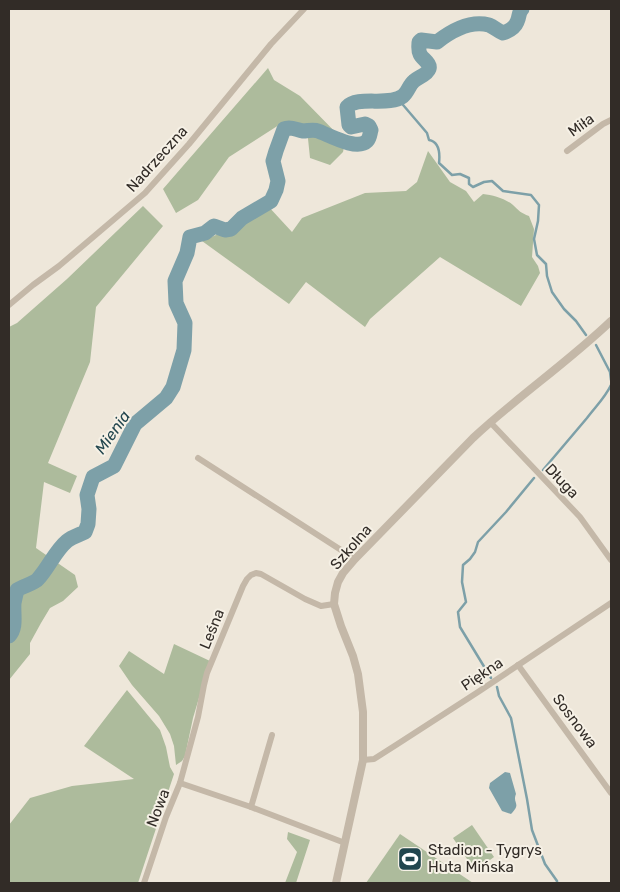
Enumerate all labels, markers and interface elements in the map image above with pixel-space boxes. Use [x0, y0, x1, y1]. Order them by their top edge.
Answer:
street label: Miła [564, 109, 598, 141]
street label: Nadrzeczna [123, 122, 191, 196]
water label: Mienia [91, 407, 134, 458]
street label: Długa [541, 460, 583, 502]
street label: Szkolna [327, 521, 375, 573]
street label: Leśna [196, 606, 228, 652]
street label: Piękna [458, 653, 506, 695]
street label: Sosnowa [549, 690, 601, 752]
street label: Nowa [143, 787, 173, 829]
place label: Stadion - Tygrys Huta Mińska [428, 841, 542, 876]
sports icon: Stadion - Tygrys Huta Mińska [397, 846, 423, 872]

